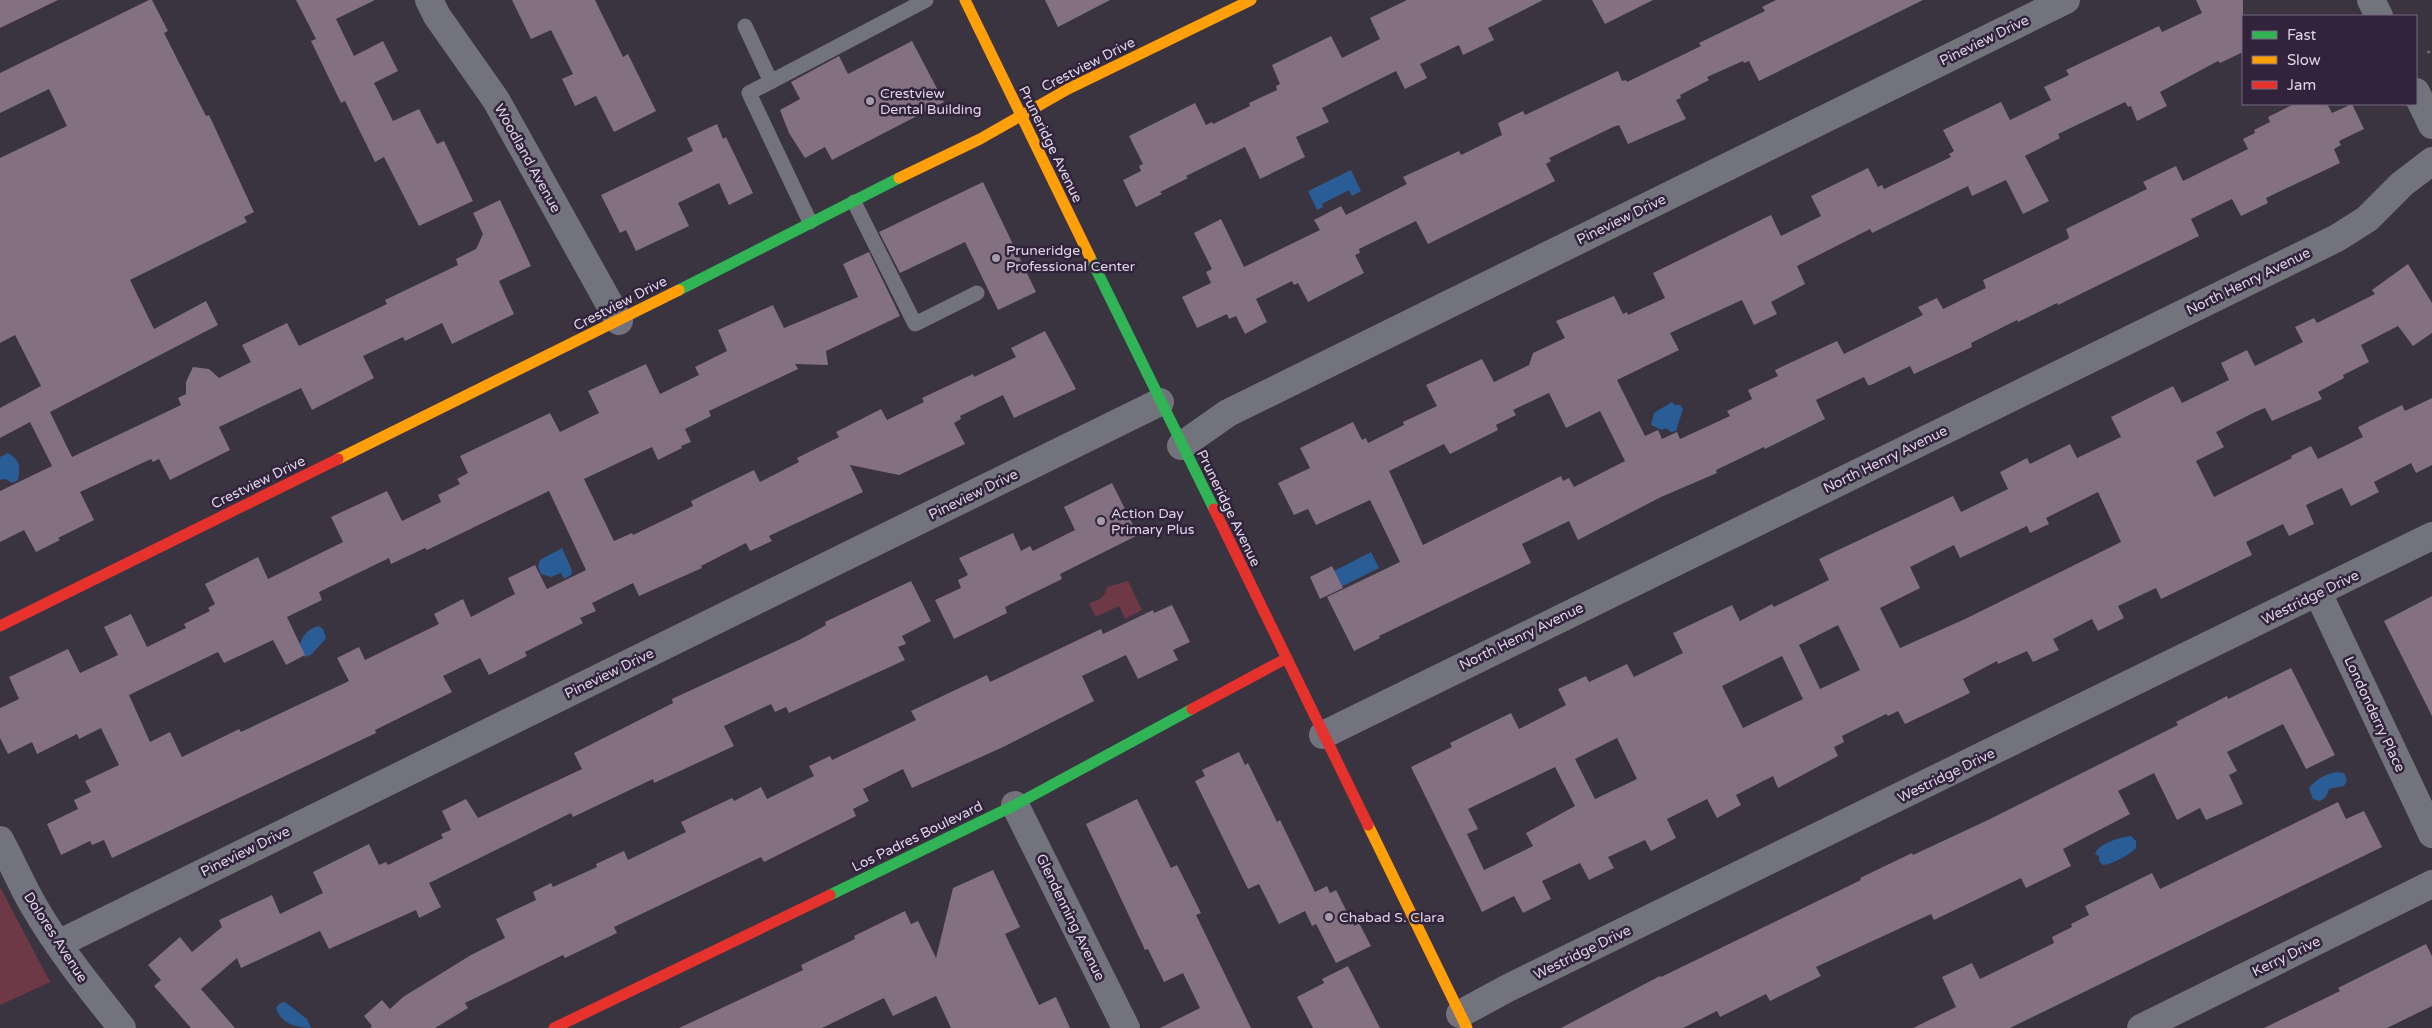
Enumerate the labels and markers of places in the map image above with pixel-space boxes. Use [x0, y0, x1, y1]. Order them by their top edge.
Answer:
place label: Crestview Dental Building [880, 85, 982, 118]
marker: Crestview Dental Building [864, 95, 876, 107]
place label: Pruneridge Professional Center [1006, 242, 1136, 275]
marker: Pruneridge Professional Center [990, 252, 1002, 264]
place label: Action Day Primary Plus [1111, 505, 1195, 538]
marker: Action Day Primary Plus [1095, 515, 1107, 527]
place label: Chabad S. Clara [1339, 909, 1445, 926]
marker: Chabad S. Clara [1323, 911, 1335, 923]

